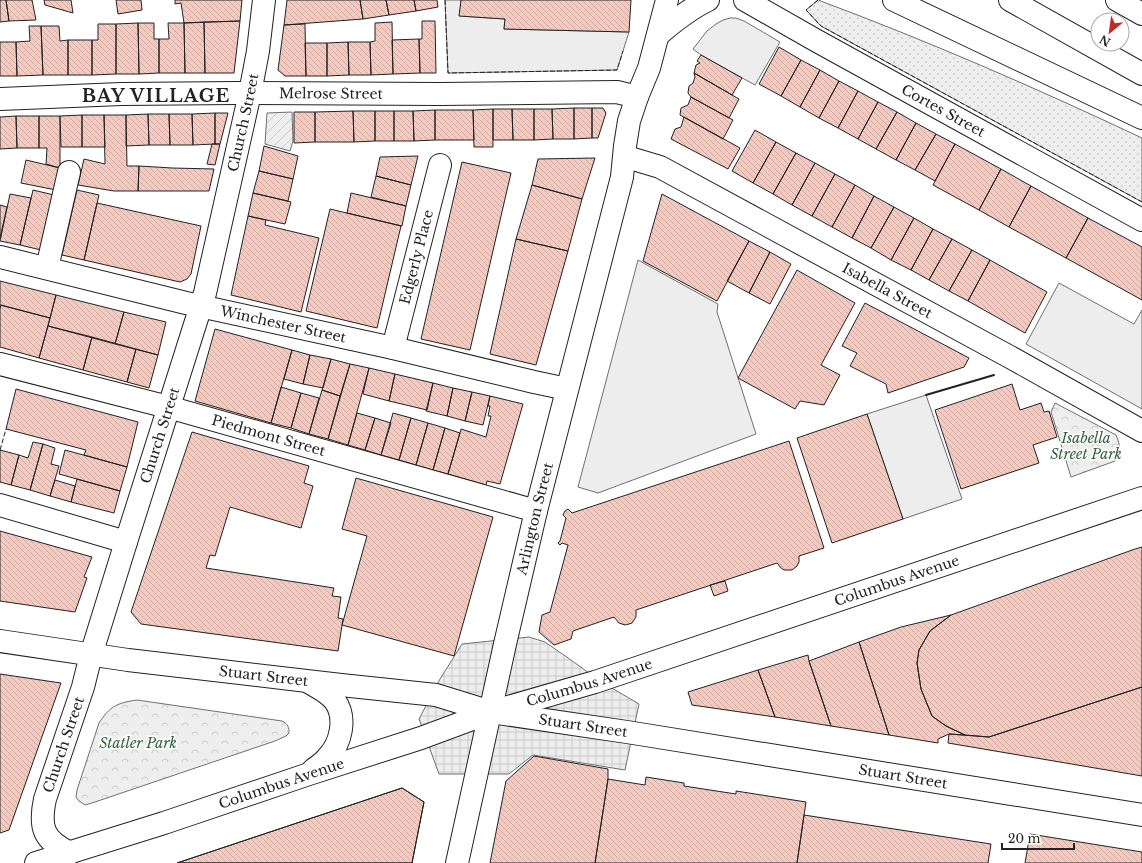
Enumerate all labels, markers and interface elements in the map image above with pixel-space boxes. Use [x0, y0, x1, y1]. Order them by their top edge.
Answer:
north arrow [1090, 12, 1130, 52]
text: N [1097, 32, 1113, 49]
street label: Church Street [224, 71, 263, 173]
street label: Cortes Street [898, 80, 989, 141]
street label: Melrose Street [279, 84, 384, 103]
district label: BAY VILLAGE [82, 85, 230, 107]
street label: Edgerly Place [396, 208, 437, 306]
street label: Isabella Street [839, 259, 936, 323]
street label: Winchester Street [218, 301, 348, 347]
street label: Church Street [136, 384, 184, 486]
street label: Piedmont Street [210, 411, 328, 460]
park label: Isabella Street Park [1050, 429, 1122, 463]
street label: Arlington Street [512, 460, 557, 578]
street label: Columbus Avenue [832, 551, 962, 610]
street label: Columbus Avenue [524, 654, 655, 710]
street label: Stuart Street [218, 662, 310, 690]
street label: Church Street [39, 694, 88, 795]
street label: Stuart Street [537, 710, 629, 741]
park label: Statler Park [99, 734, 177, 752]
street label: Columbus Avenue [216, 754, 346, 813]
street label: Stuart Street [857, 760, 949, 793]
scale bar [1002, 825, 1074, 851]
text: 20 m [1008, 831, 1040, 846]

